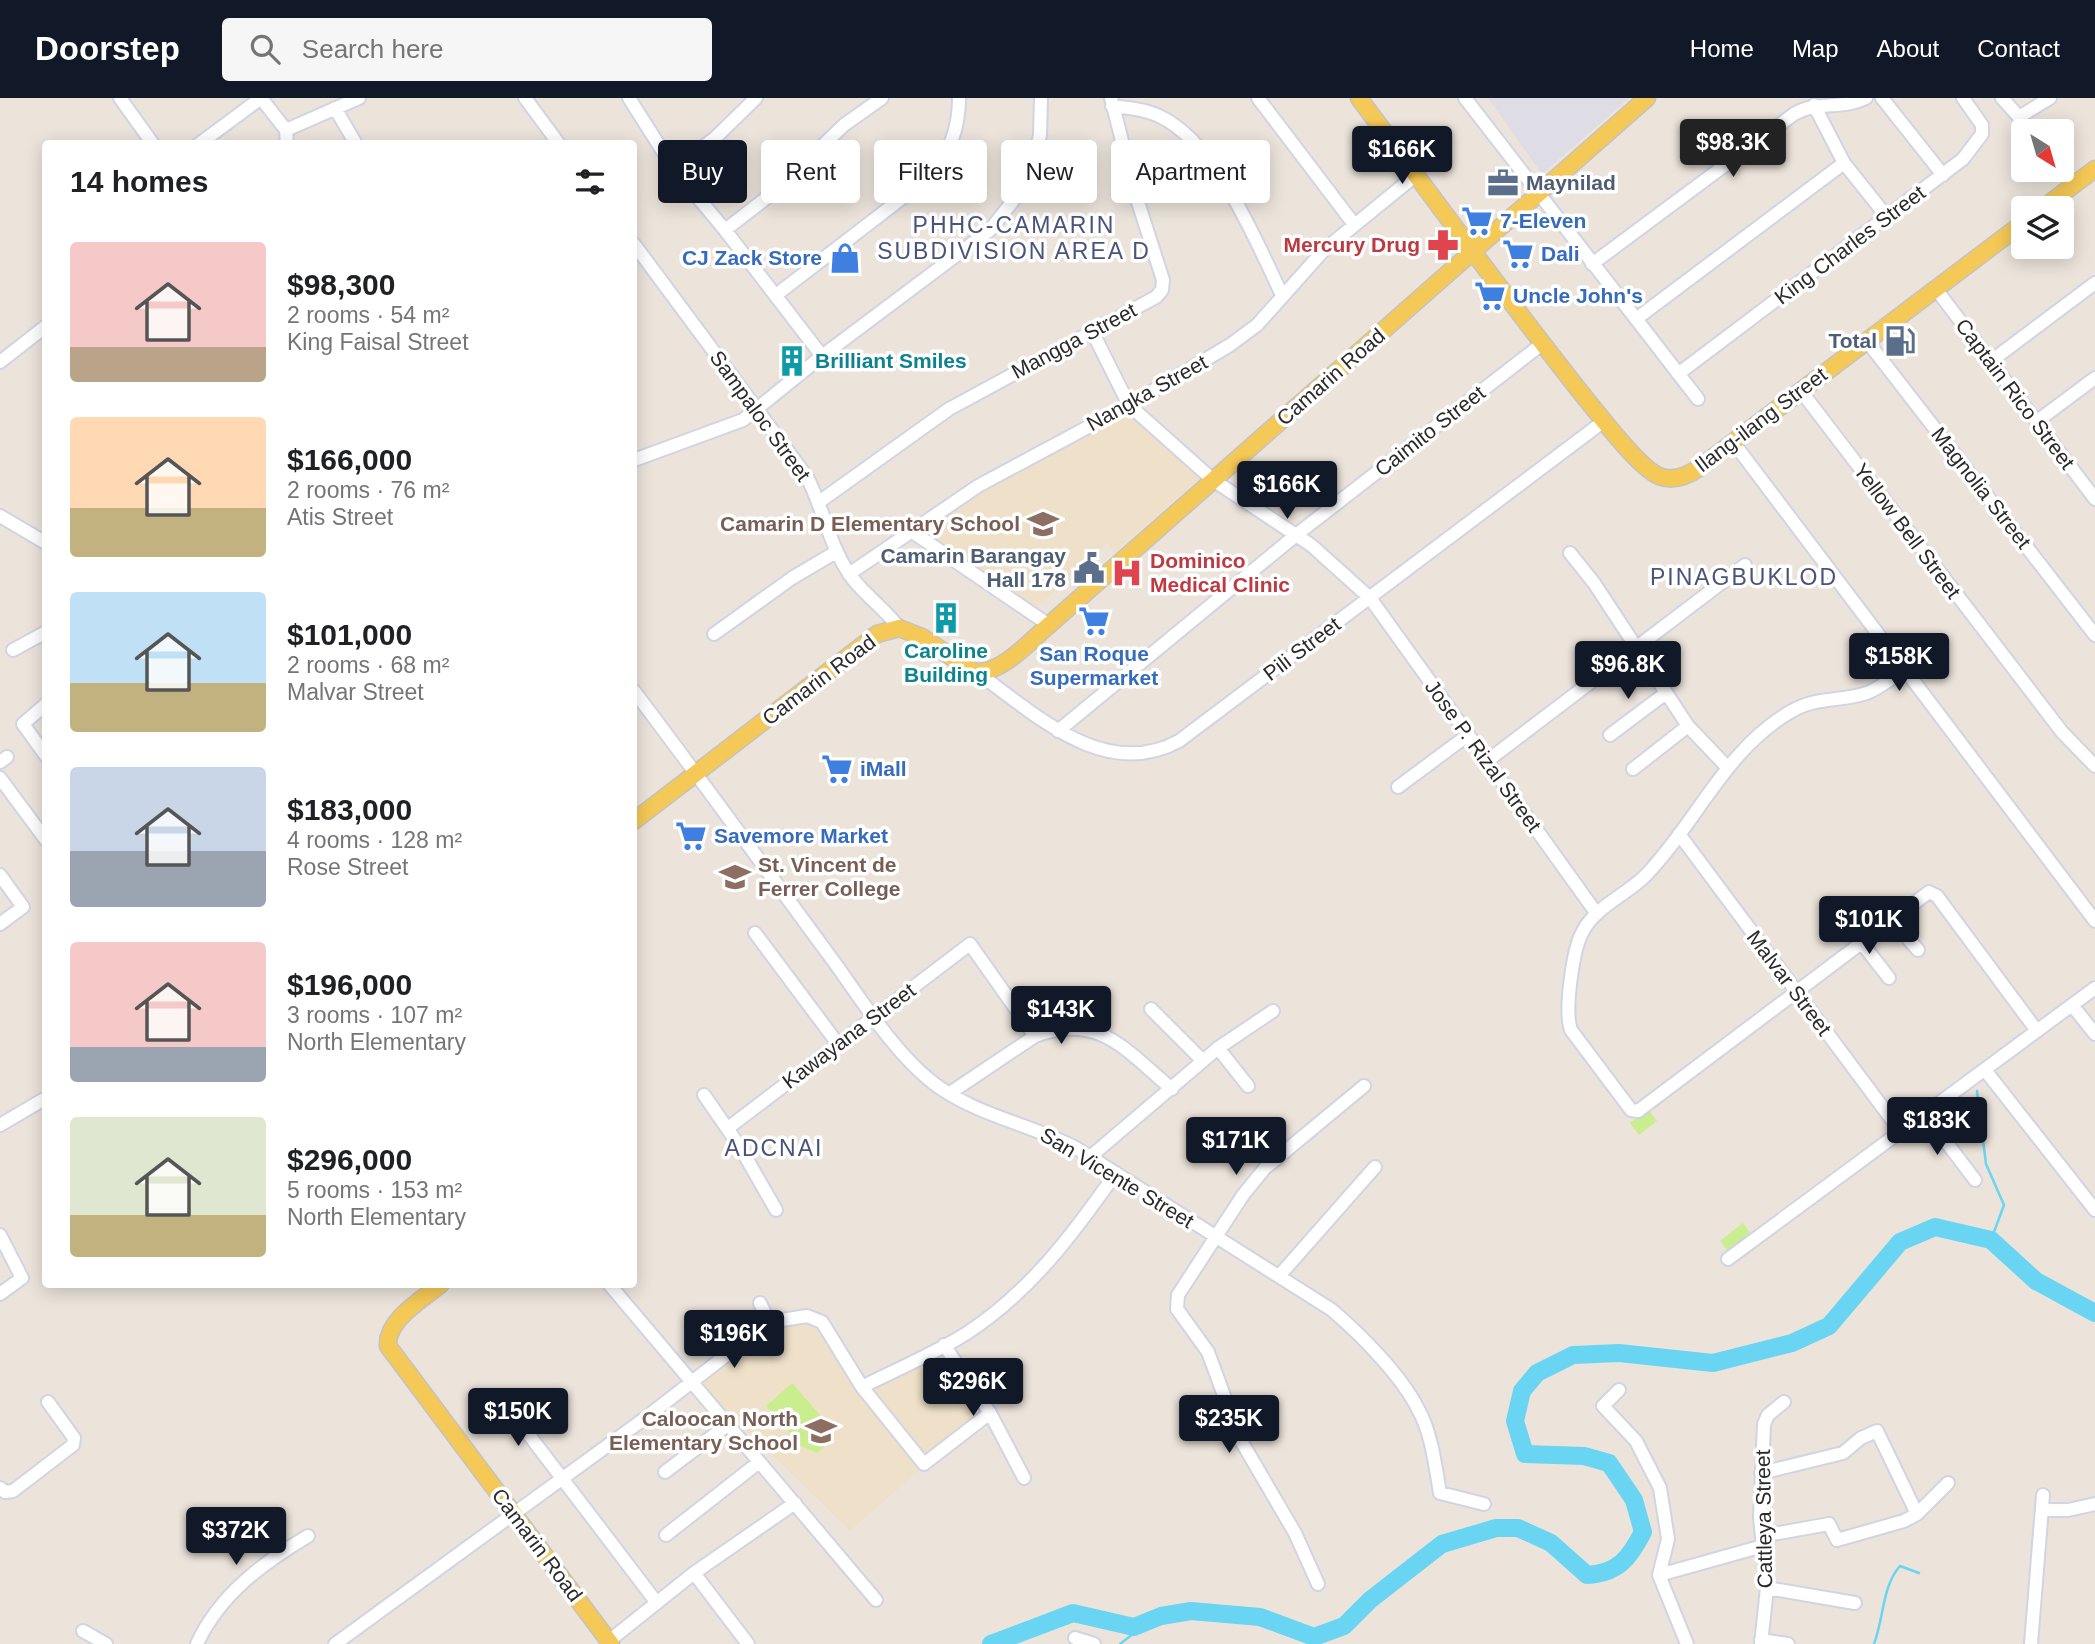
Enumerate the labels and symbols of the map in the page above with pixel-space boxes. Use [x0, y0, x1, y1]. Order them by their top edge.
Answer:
north arrow [2011, 119, 2074, 182]
pin: $98.3K [1676, 120, 1790, 179]
pin: $166K [1353, 126, 1451, 186]
office icon: Maynilad [1486, 166, 1520, 200]
place label: Maynilad [1526, 171, 1616, 194]
street label: King Charles Street [1770, 181, 1929, 309]
supermarket icon: 7-Eleven [1460, 204, 1494, 238]
place label: 7-Eleven [1500, 209, 1586, 232]
district label: PHHC-CAMARIN SUBDIVISION AREA D [877, 212, 1151, 264]
pharmacy icon: Mercury Drug [1426, 228, 1460, 262]
place label: Mercury Drug [1283, 233, 1420, 256]
supermarket icon: Dali [1501, 237, 1535, 271]
shop icon: CJ Zack Store [828, 241, 862, 275]
place label: Dali [1541, 242, 1580, 265]
place label: CJ Zack Store [682, 246, 822, 269]
supermarket icon: Uncle John's [1473, 279, 1507, 313]
place label: Uncle John's [1513, 284, 1643, 307]
street label: Mangga Street [1008, 298, 1140, 383]
street label: Captain Rico Street [1951, 314, 2079, 473]
street label: Camarin Road [1272, 324, 1389, 430]
fuel station icon: Total [1883, 324, 1917, 358]
place label: Total [1828, 329, 1877, 352]
building icon: Brilliant Smiles [775, 344, 809, 378]
street label: Sampaloc Street [705, 346, 815, 485]
place label: Brilliant Smiles [815, 349, 967, 372]
street label: Nangka Street [1082, 350, 1211, 435]
street label: Ilang-ilang Street [1690, 363, 1831, 477]
street label: Caimito Street [1370, 380, 1489, 481]
street label: Magnolia Street [1927, 423, 2036, 553]
street label: Yellow Bell Street [1849, 459, 1966, 603]
pin: $166K [1238, 462, 1336, 521]
school or university icon: Camarin D Elementary School [1026, 507, 1060, 541]
place label: Camarin D Elementary School [720, 512, 1020, 535]
place label: Camarin Barangay Hall 178 [880, 544, 1066, 591]
place label: Dominico Medical Clinic [1150, 549, 1290, 596]
public building icon: Camarin Barangay Hall 178 [1072, 551, 1106, 585]
hospital icon: Dominico Medical Clinic [1110, 556, 1144, 590]
district label: PINAGBUKLOD [1650, 564, 1838, 590]
building icon: Caroline Building [929, 601, 963, 635]
supermarket icon: San Roque Supermarket [1077, 604, 1111, 638]
street label: Pili Street [1259, 612, 1345, 685]
street label: Camarin Road [758, 630, 880, 730]
pin: $158K [1850, 634, 1948, 693]
place label: Caroline Building [904, 639, 988, 686]
place label: San Roque Supermarket [1030, 642, 1158, 689]
pin: $96.8K [1571, 642, 1685, 701]
street label: Jose P. Rizal Street [1421, 675, 1546, 836]
supermarket icon: iMall [820, 752, 854, 786]
place label: iMall [860, 757, 907, 780]
supermarket icon: Savemore Market [674, 819, 708, 853]
place label: Savemore Market [714, 824, 888, 847]
place label: St. Vincent de Ferrer College [758, 853, 900, 900]
school or university icon: St. Vincent de Ferrer College [718, 860, 752, 894]
pin: $101K [1820, 896, 1918, 956]
street label: Malvar Street [1743, 926, 1836, 1040]
street label: Kawayana Street [778, 978, 920, 1093]
pin: $143K [1012, 986, 1110, 1046]
pin: $183K [1888, 1098, 1986, 1157]
pin: $171K [1187, 1118, 1285, 1177]
street label: San Vicente Street [1036, 1123, 1198, 1233]
district label: ADCNAI [725, 1135, 823, 1161]
pin: $196K [685, 1310, 783, 1370]
pin: $296K [924, 1358, 1022, 1418]
pin: $150K [469, 1388, 567, 1448]
pin: $235K [1180, 1396, 1278, 1455]
place label: Caloocan North Elementary School [609, 1407, 798, 1454]
school or university icon: Caloocan North Elementary School [804, 1414, 838, 1448]
street label: Cattleya Street [1751, 1449, 1776, 1589]
street label: Camarin Road [487, 1484, 587, 1606]
pin: $372K [187, 1508, 285, 1567]

